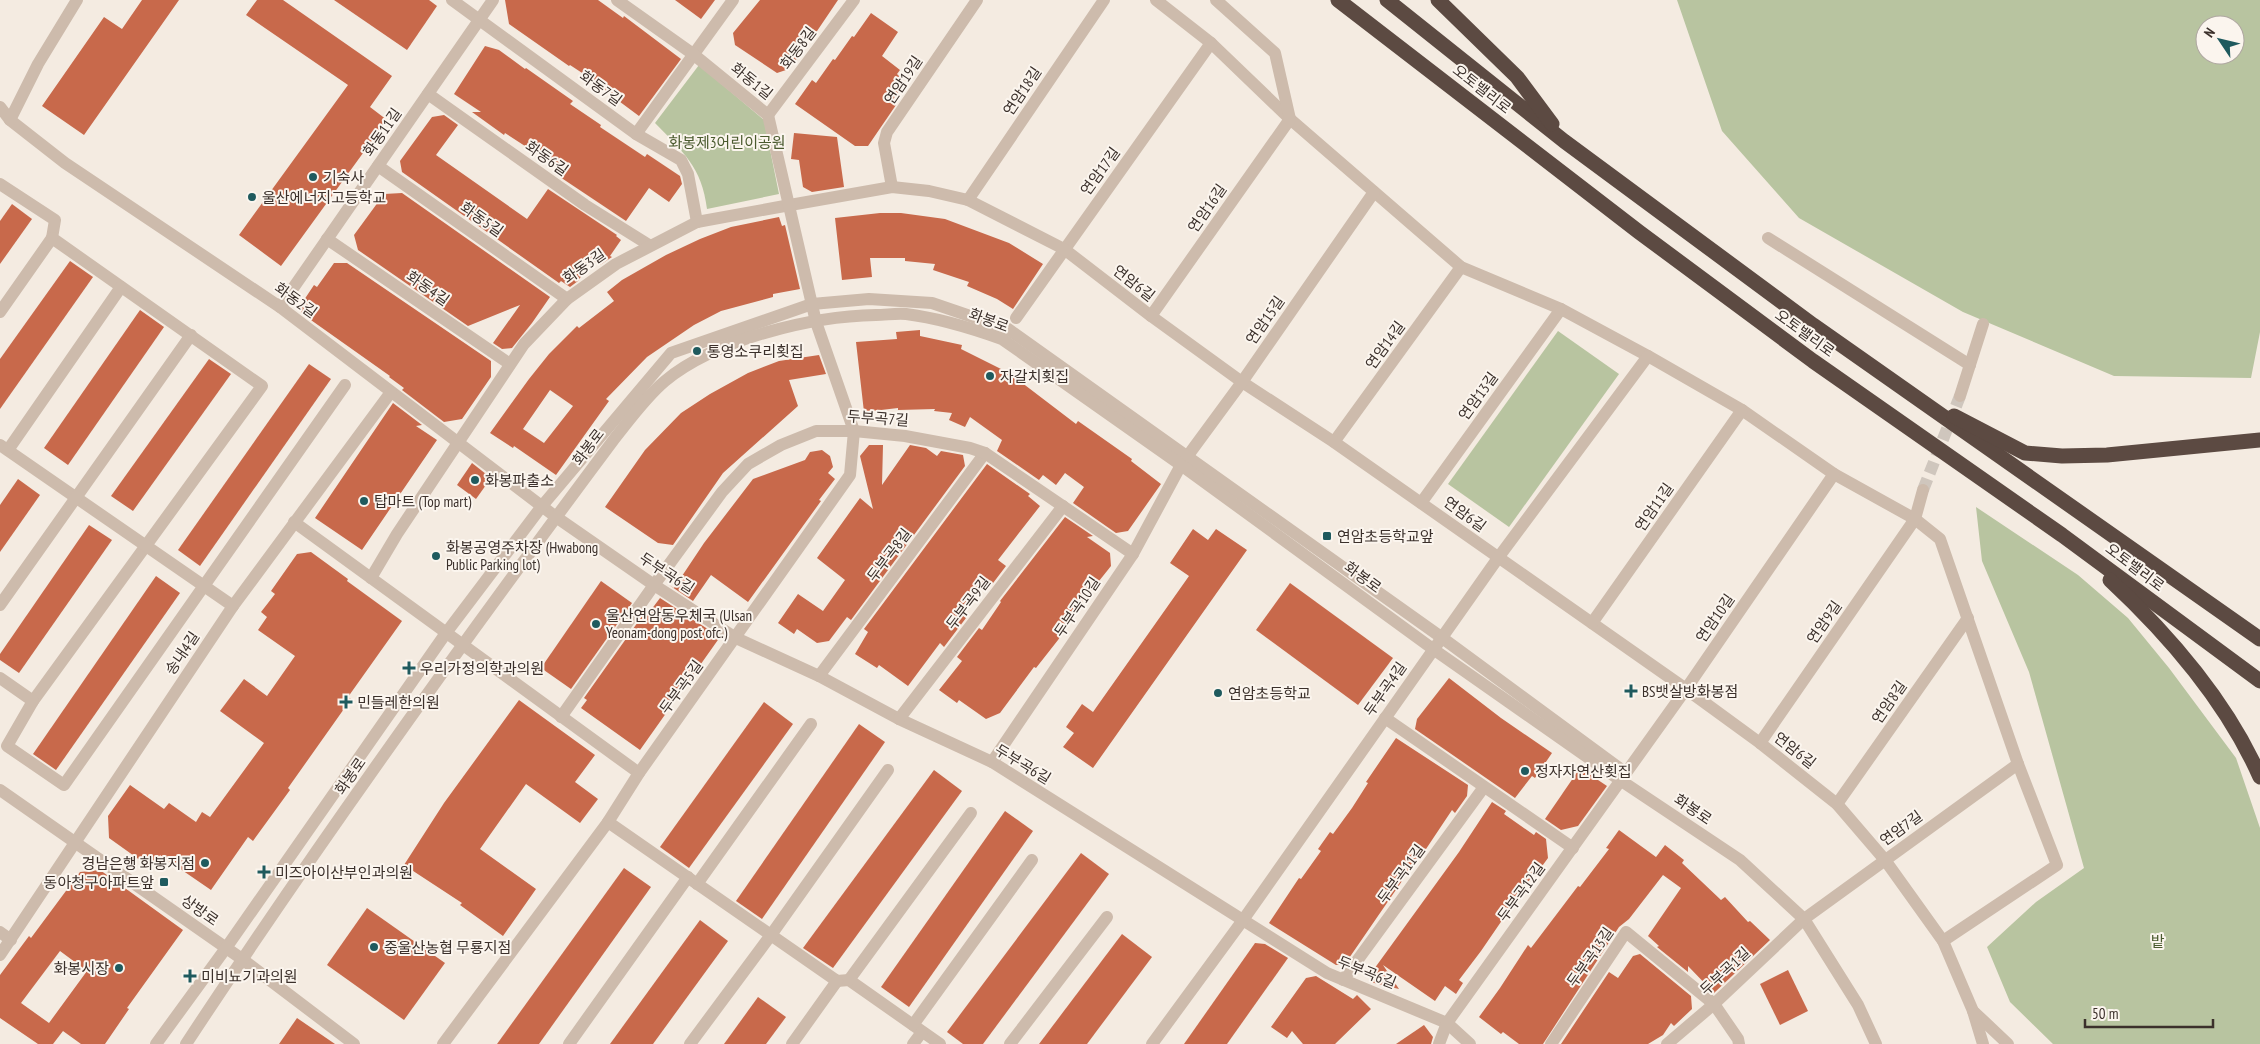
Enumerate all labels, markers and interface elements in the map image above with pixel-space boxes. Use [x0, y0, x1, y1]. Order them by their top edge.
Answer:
north arrow [2195, 15, 2245, 65]
street label: 화동8길 [776, 23, 820, 73]
text: N [2200, 24, 2219, 41]
street label: 연암19길 [880, 52, 926, 108]
street label: 화동1길 [727, 58, 777, 104]
street label: 오토밸리로 [1449, 60, 1515, 118]
street label: 연암18길 [999, 63, 1045, 119]
street label: 화동7길 [576, 66, 626, 110]
street label: 화동11길 [358, 104, 406, 160]
park label: 화봉제3어린이공원 [668, 133, 786, 152]
street label: 화동6길 [522, 136, 572, 180]
street label: 연암17길 [1076, 143, 1124, 199]
place label: 기숙사 [323, 168, 365, 187]
marker: 기숙사 [307, 171, 319, 183]
street label: 연암16길 [1183, 180, 1231, 236]
place label: 울산에너지고등학교 [262, 188, 386, 207]
marker: 울산에너지고등학교 [246, 191, 258, 203]
street label: 화동5길 [457, 197, 507, 241]
street label: 화동3길 [559, 244, 609, 288]
street label: 연암6길 [1109, 261, 1159, 305]
street label: 화동4길 [403, 266, 453, 310]
street label: 화동2길 [271, 278, 321, 322]
street label: 연암15길 [1241, 292, 1289, 348]
street label: 화봉로 [966, 304, 1012, 336]
street label: 오토밸리로 [1771, 305, 1839, 361]
street label: 연암14길 [1361, 317, 1409, 373]
place label: 통영소쿠리횟집 [707, 342, 804, 361]
marker: 통영소쿠리횟집 [691, 345, 703, 357]
place label: 자갈치횟집 [1000, 367, 1069, 386]
street label: 연암13길 [1454, 368, 1502, 424]
marker: 자갈치횟집 [984, 370, 996, 382]
street label: 두부곡7길 [846, 406, 910, 430]
street label: 화봉로 [568, 425, 608, 469]
place label: 화봉파출소 [485, 471, 554, 490]
marker: 화봉파출소 [469, 474, 481, 486]
street label: 연암11길 [1630, 479, 1678, 535]
place label: 탑마트 (Top mart) [374, 492, 472, 511]
street label: 연암6길 [1440, 492, 1490, 536]
marker: 탑마트 (Top mart) [358, 495, 370, 507]
street label: 두부곡8길 [863, 525, 915, 585]
place label: 연암초등학교앞 [1337, 527, 1434, 546]
marker: 연암초등학교앞 [1321, 530, 1333, 542]
place label: 화봉공영주차장 (Hwabong Public Parking lot) [446, 538, 598, 574]
street label: 오토밸리로 [2102, 539, 2168, 595]
street label: 두부곡6길 [636, 548, 698, 598]
marker: 화봉공영주차장 (Hwabong Public Parking lot) [430, 550, 442, 562]
street label: 화봉로 [1341, 557, 1385, 597]
street label: 두부곡9길 [942, 573, 994, 633]
street label: 두부곡10길 [1050, 573, 1104, 641]
street label: 연암10길 [1691, 590, 1739, 646]
street label: 연암9길 [1802, 597, 1846, 647]
place label: 울산연암동우체국 (Ulsan Yeonam-dong post ofc.) [606, 606, 752, 642]
marker: 울산연암동우체국 (Ulsan Yeonam-dong post ofc.) [590, 618, 602, 630]
street label: 송내4길 [161, 628, 203, 678]
street label: 두부곡5길 [655, 656, 707, 718]
street label: 두부곡4길 [1359, 658, 1411, 720]
place label: 우리가정의학과의원 [420, 659, 544, 678]
marker: 우리가정의학과의원 [402, 661, 416, 675]
street label: 연암8길 [1867, 677, 1911, 727]
place label: BS뱃살방화봉점 [1642, 682, 1738, 701]
place label: 연암초등학교 [1228, 684, 1311, 703]
marker: BS뱃살방화봉점 [1624, 684, 1638, 698]
marker: 연암초등학교 [1212, 687, 1224, 699]
place label: 민들레한의원 [357, 693, 440, 712]
marker: 민들레한의원 [339, 695, 353, 709]
street label: 연암6길 [1770, 728, 1820, 772]
street label: 두부곡6길 [992, 740, 1054, 788]
street label: 화봉로 [330, 754, 370, 798]
place label: 정자자연산횟집 [1535, 762, 1632, 781]
marker: 정자자연산횟집 [1519, 765, 1531, 777]
street label: 화봉로 [1671, 790, 1715, 828]
street label: 연암7길 [1876, 806, 1926, 850]
street label: 두부곡11길 [1373, 841, 1429, 907]
place label: 경남은행 화봉지점 [81, 854, 195, 873]
marker: 경남은행 화봉지점 [199, 857, 211, 869]
street label: 두부곡12길 [1493, 859, 1549, 925]
place label: 미즈아이산부인과의원 [275, 863, 413, 882]
marker: 미즈아이산부인과의원 [257, 865, 271, 879]
place label: 동아청구아파트앞 [44, 873, 154, 892]
marker: 동아청구아파트앞 [158, 876, 170, 888]
street label: 상방로 [178, 890, 222, 930]
street label: 두부곡13길 [1563, 923, 1617, 991]
park label: 밭 [2151, 932, 2165, 951]
place label: 중울산농협 무룡지점 [384, 938, 511, 957]
marker: 중울산농협 무룡지점 [368, 941, 380, 953]
street label: 두부곡1길 [1696, 943, 1754, 999]
street label: 두부곡6길 [1335, 952, 1399, 992]
place label: 화봉시장 [54, 959, 109, 978]
marker: 화봉시장 [113, 962, 125, 974]
place label: 미비뇨기과의원 [201, 967, 298, 986]
marker: 미비뇨기과의원 [183, 969, 197, 983]
scale bar [2085, 996, 2212, 1028]
text: 50 m [2092, 1004, 2118, 1023]

